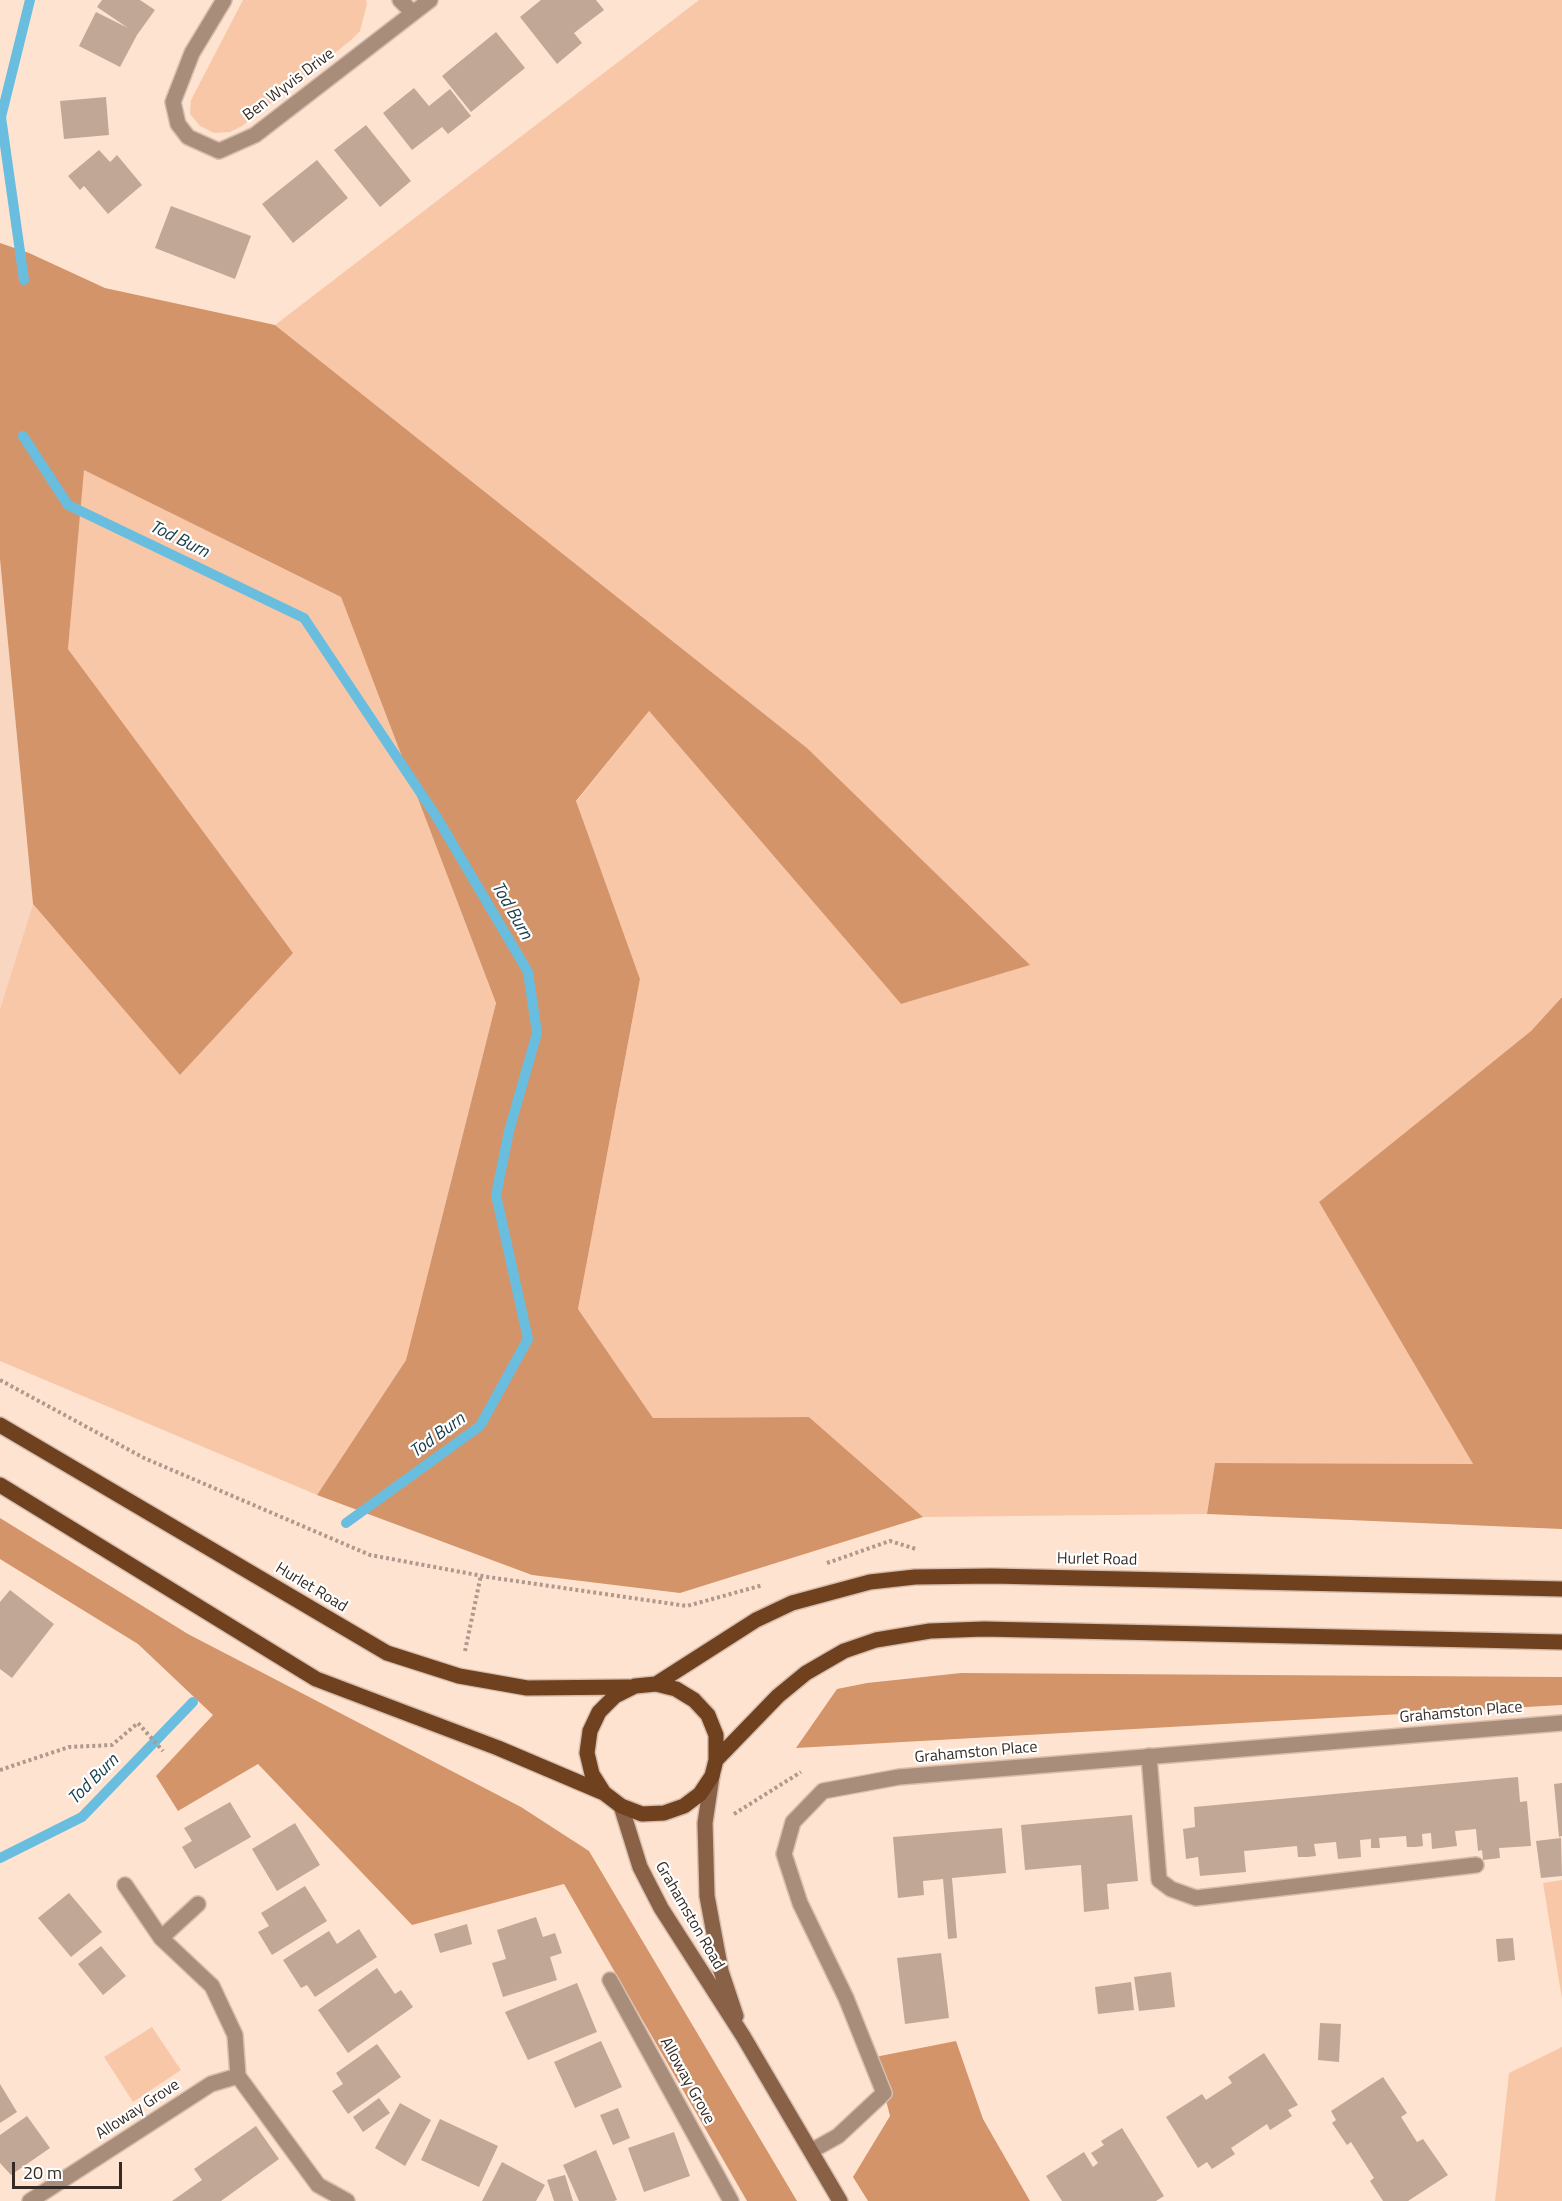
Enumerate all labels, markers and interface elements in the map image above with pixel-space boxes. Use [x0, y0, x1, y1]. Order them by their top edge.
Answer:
street label: Ben Wyvis Drive [240, 45, 338, 125]
water label: Tod Burn [146, 517, 212, 563]
water label: Tod Burn [486, 878, 536, 944]
water label: Tod Burn [406, 1409, 470, 1463]
street label: Hurlet Road [1057, 1550, 1137, 1570]
street label: Hurlet Road [272, 1559, 350, 1617]
street label: Grahamston Place [1399, 1698, 1523, 1728]
street label: Grahamston Place [914, 1738, 1038, 1768]
water label: Tod Burn [64, 1750, 124, 1810]
street label: Grahamston Road [650, 1859, 728, 1973]
street label: Alloway Grove [655, 2034, 719, 2128]
street label: Alloway Grove [93, 2076, 183, 2144]
scale bar [15, 2150, 124, 2188]
text: 20 m [23, 2159, 62, 2186]

